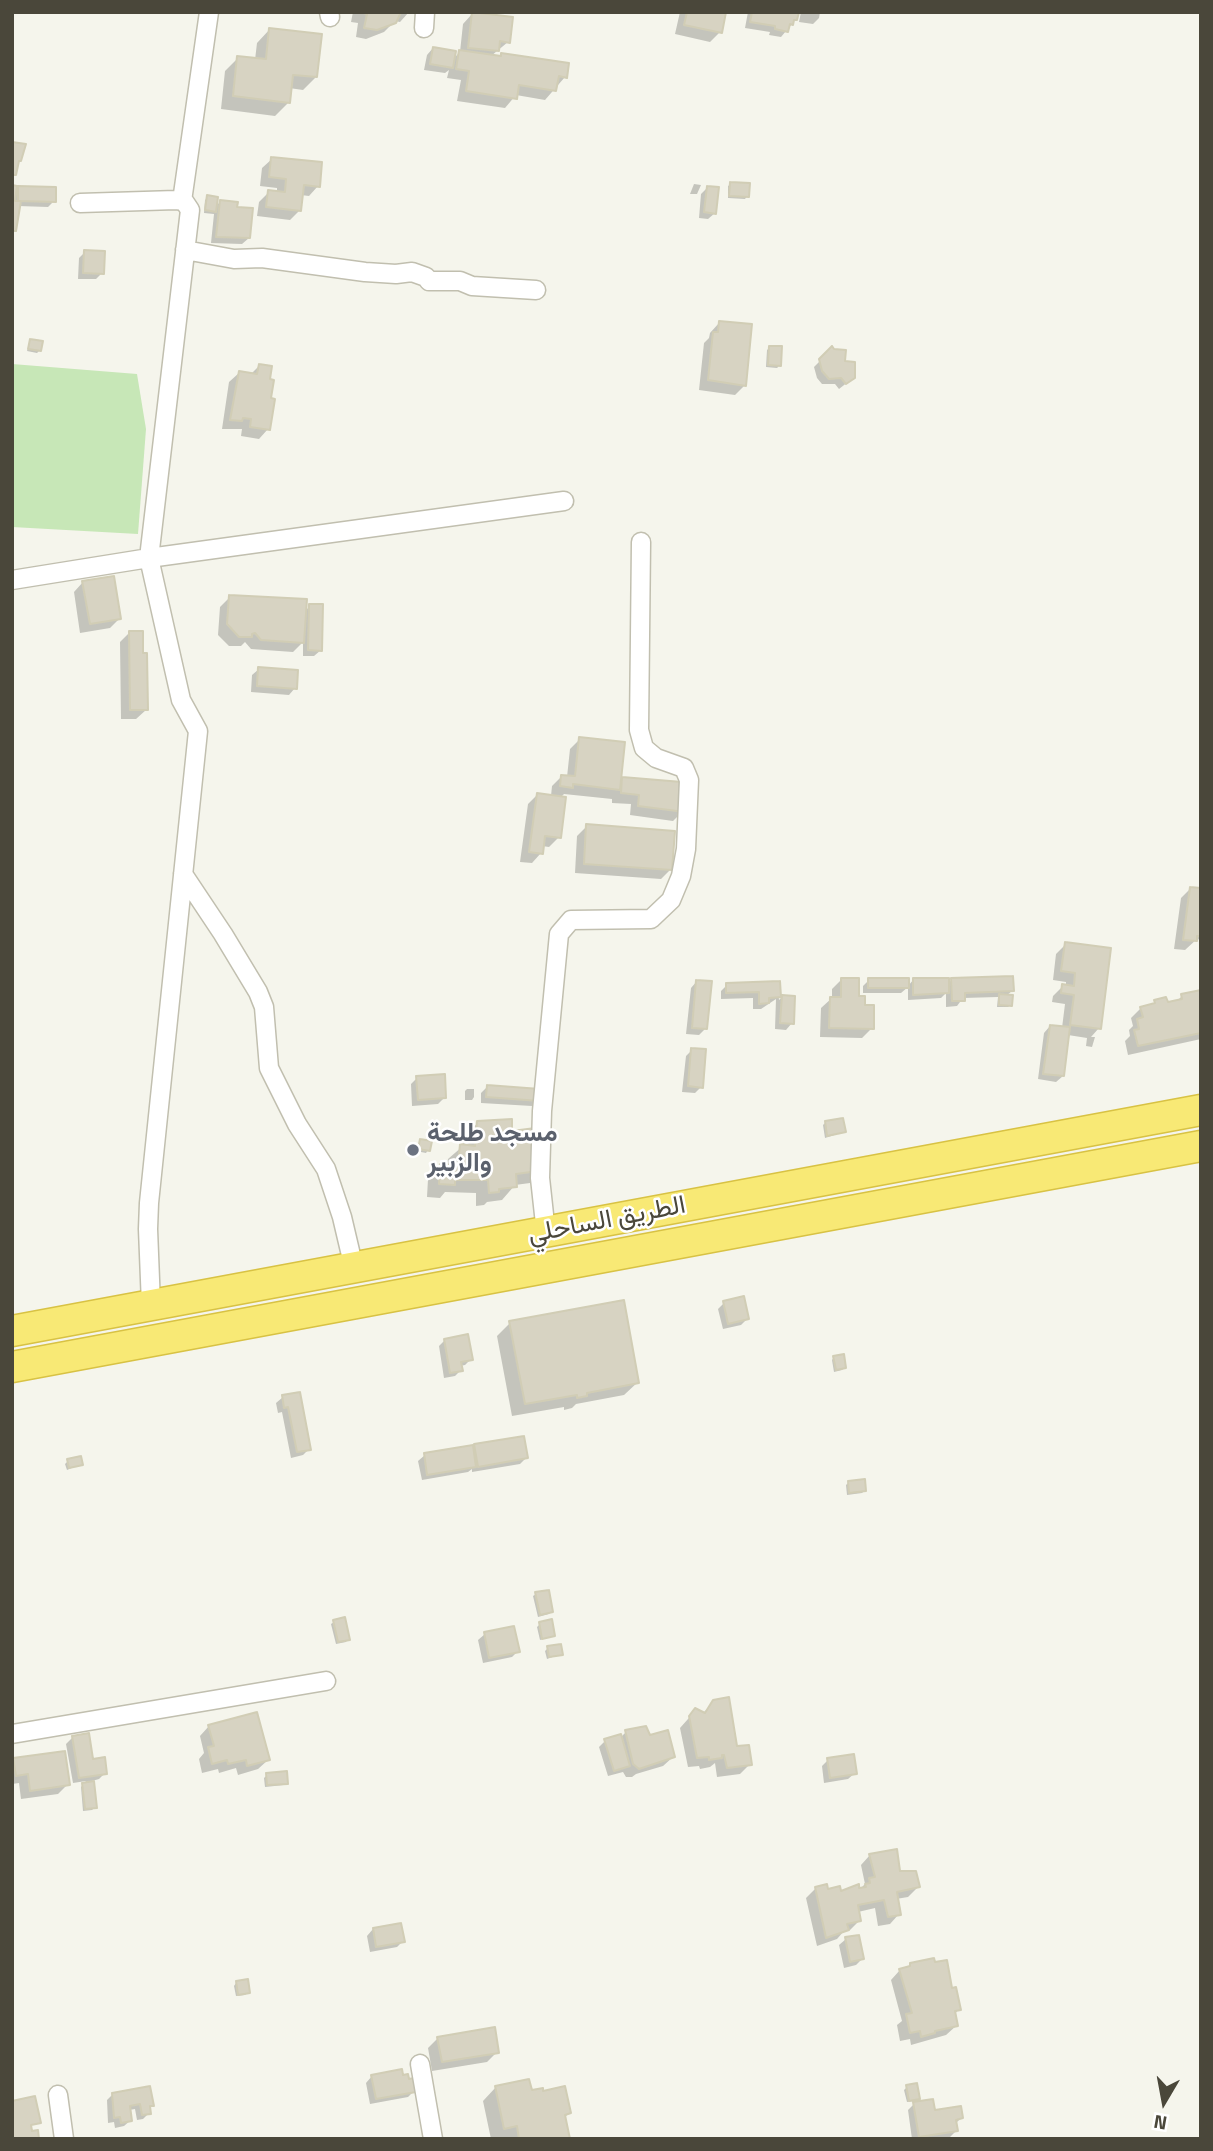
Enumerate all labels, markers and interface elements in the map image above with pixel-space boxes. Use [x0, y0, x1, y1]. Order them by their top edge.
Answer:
place label: مسجد طلحة والزبير [427, 1119, 558, 1180]
marker: مسجد طلحة والزبير [405, 1142, 421, 1158]
street label: الطريق الساحلي [526, 1190, 688, 1252]
north arrow [1129, 2067, 1199, 2137]
text: N [1151, 2108, 1169, 2139]

